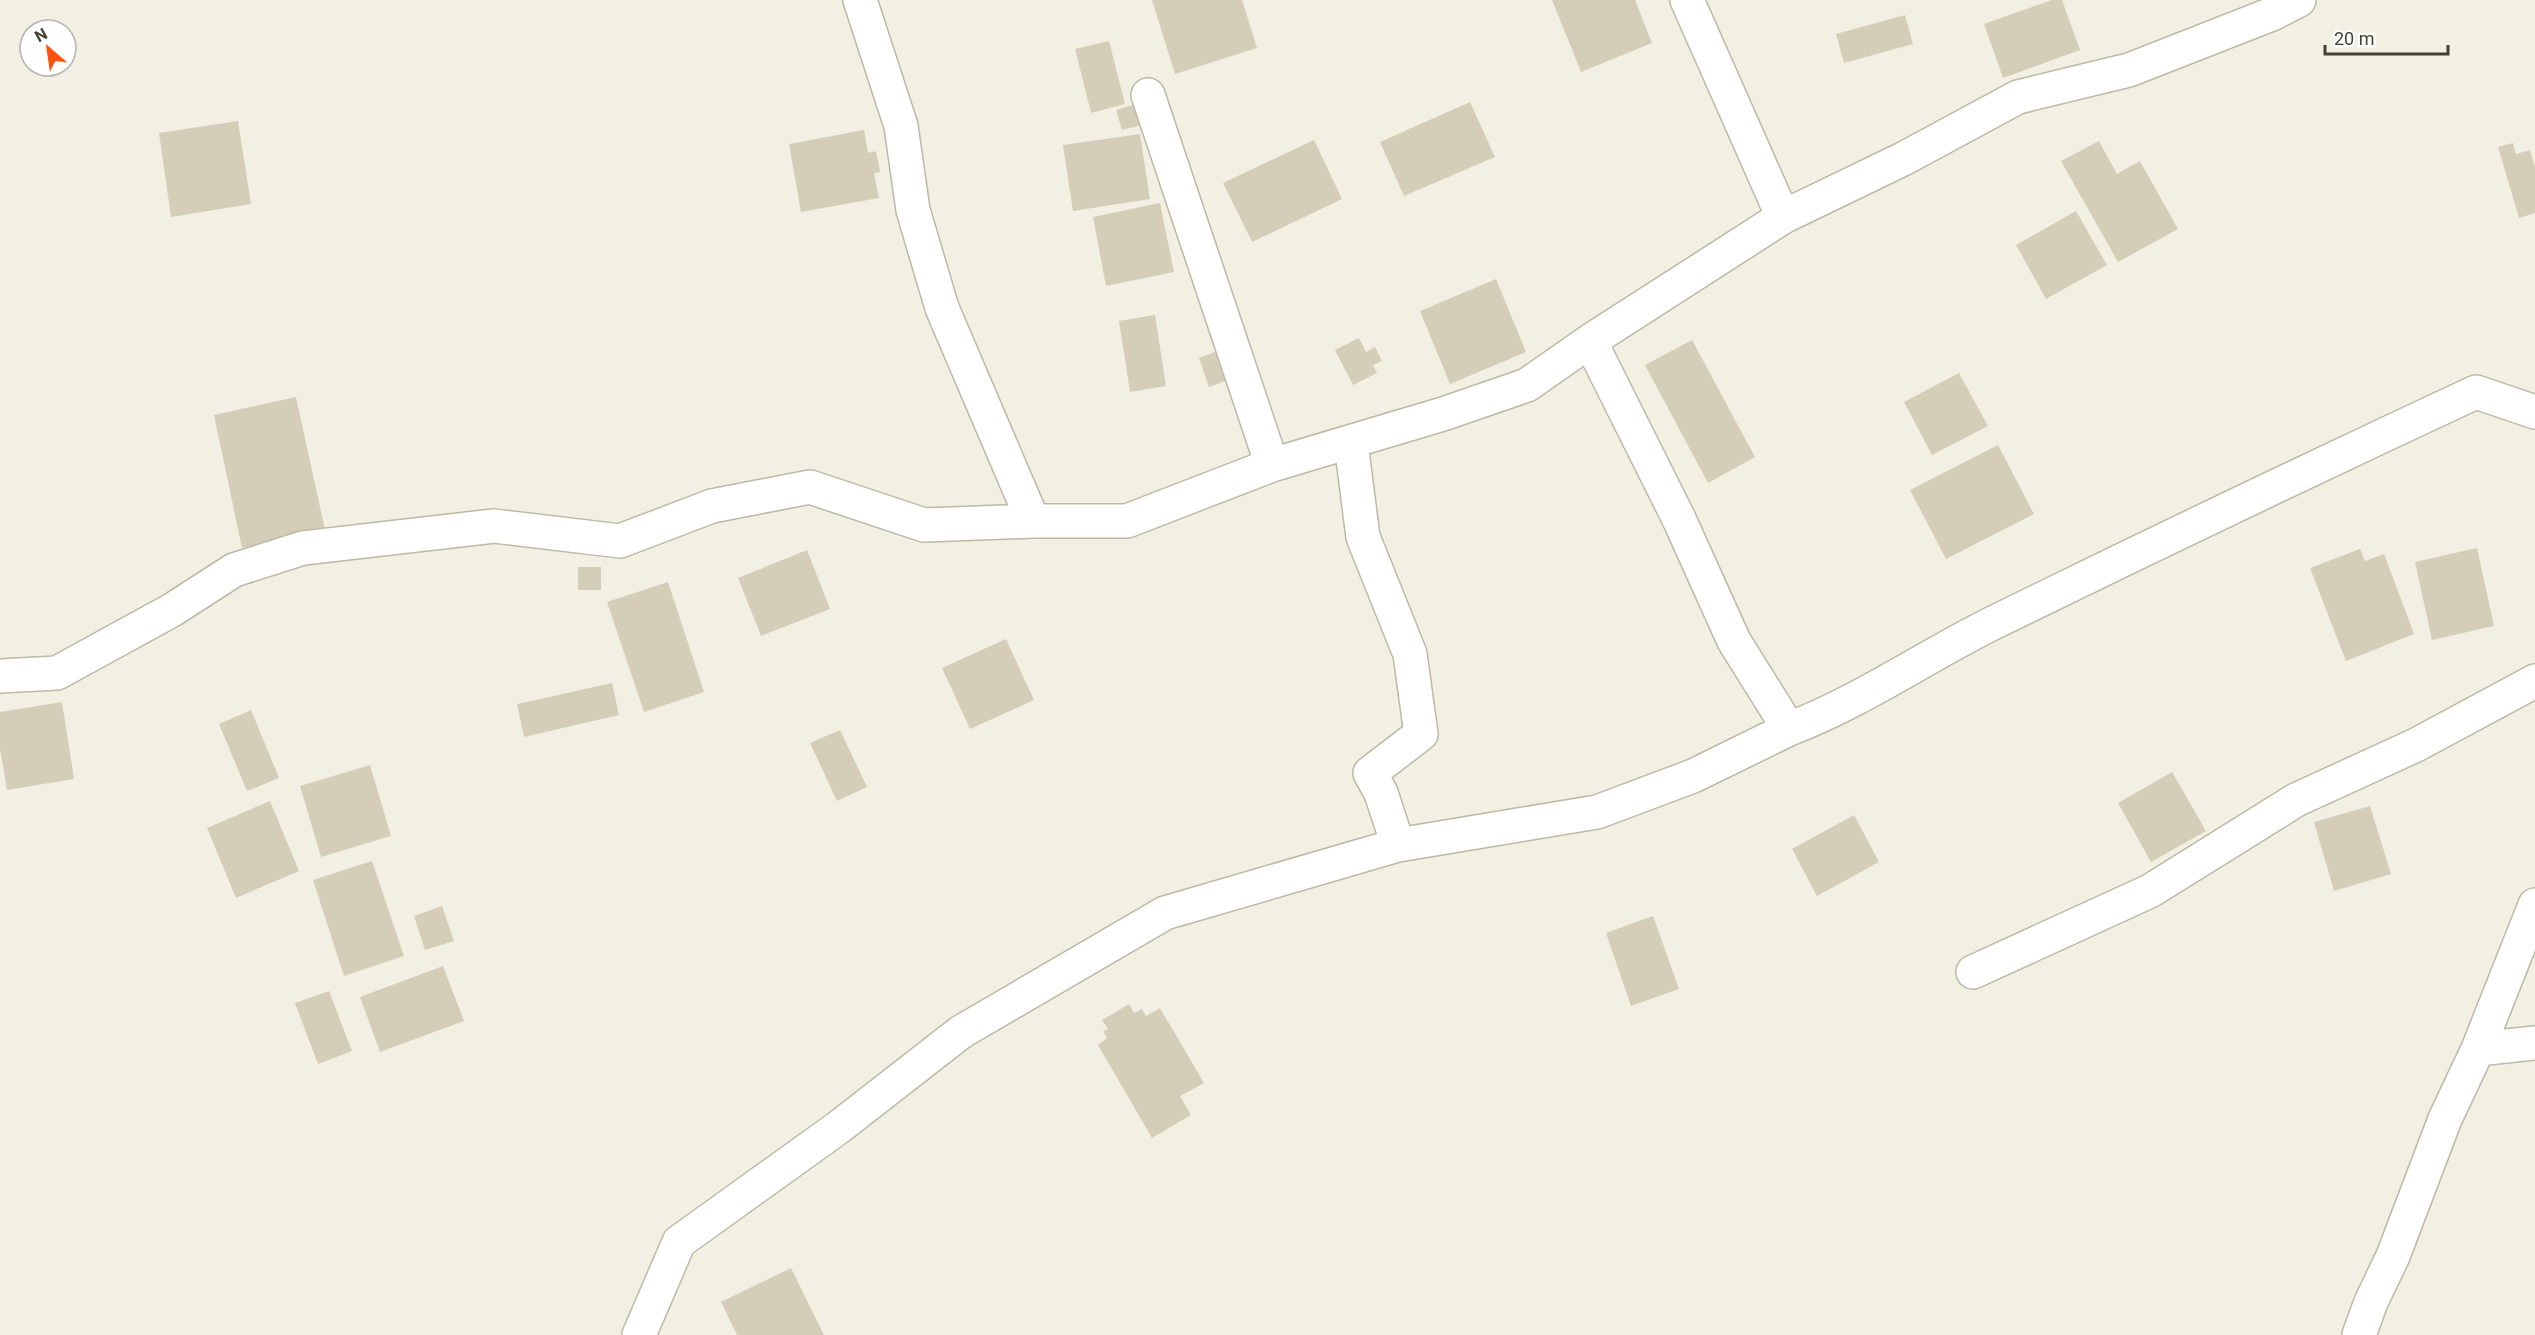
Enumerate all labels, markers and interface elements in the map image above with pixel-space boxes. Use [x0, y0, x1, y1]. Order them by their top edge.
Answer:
north arrow [18, 18, 78, 78]
scale bar [2325, 18, 2448, 56]
text: N [31, 24, 51, 46]
text: 20 m [2334, 28, 2374, 49]

